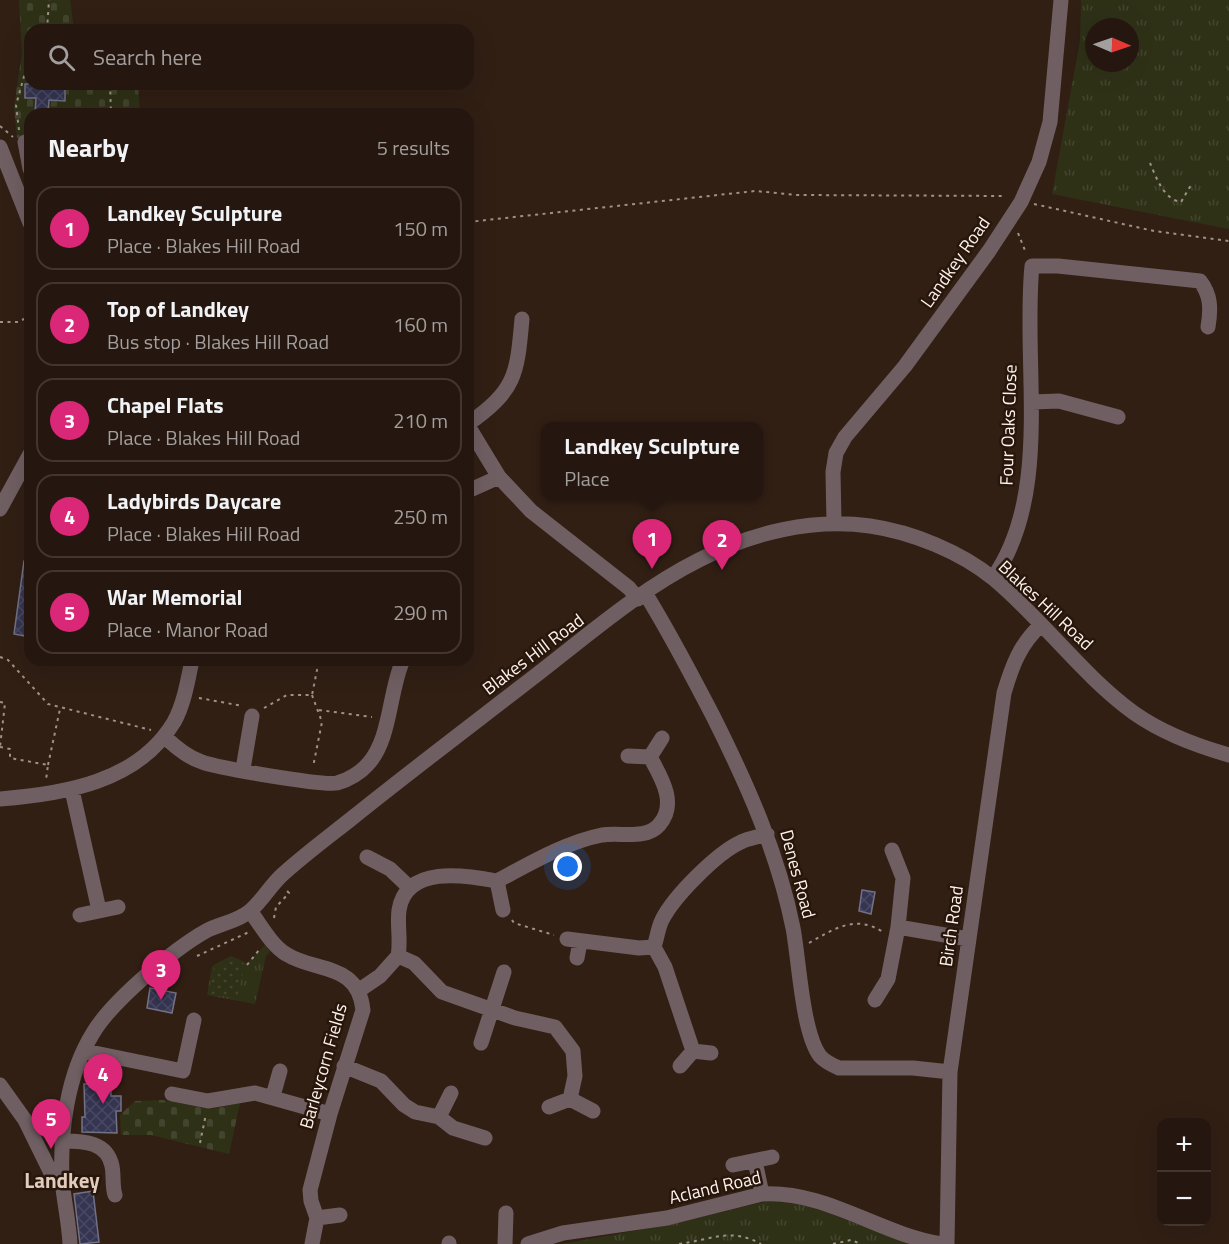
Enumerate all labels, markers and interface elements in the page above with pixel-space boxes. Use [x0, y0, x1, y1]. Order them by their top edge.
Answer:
north arrow [1085, 18, 1139, 72]
search box [24, 24, 474, 90]
text: Search here [93, 40, 202, 74]
icon: search [45, 41, 78, 74]
text: Nearby [48, 128, 129, 167]
text: 5 results [377, 132, 450, 163]
text: Landkey Sculpture [107, 196, 282, 230]
street label: Landkey Road [914, 211, 996, 313]
text: 1 [64, 213, 75, 244]
text: 150 m [393, 213, 448, 244]
text: Place · Blakes Hill Road [107, 230, 300, 261]
text: Top of Landkey [107, 292, 249, 326]
text: 2 [64, 309, 75, 340]
text: 160 m [393, 309, 448, 340]
text: Bus stop · Blakes Hill Road [107, 326, 329, 357]
street label: Four Oaks Close [992, 364, 1024, 486]
text: Chapel Flats [107, 388, 224, 422]
text: 3 [64, 405, 75, 436]
text: 210 m [393, 405, 448, 436]
text: Place · Blakes Hill Road [107, 422, 300, 453]
popup [541, 422, 763, 500]
text: Landkey Sculpture [564, 429, 740, 463]
text: Place [564, 463, 610, 494]
text: Ladybirds Daycare [107, 484, 281, 518]
text: 4 [64, 501, 75, 532]
text: 250 m [393, 501, 448, 532]
text: Place · Blakes Hill Road [107, 518, 300, 549]
pin: 1 [632, 520, 672, 569]
pin: 2 [702, 520, 742, 570]
street label: Blakes Hill Road [992, 554, 1100, 656]
text: War Memorial [107, 580, 243, 614]
text: 5 [64, 597, 75, 628]
text: 290 m [393, 597, 448, 628]
street label: Blakes Hill Road [476, 607, 590, 701]
text: Place · Manor Road [107, 614, 268, 645]
street label: Denes Road [773, 827, 823, 921]
your location [553, 852, 582, 881]
street label: Birch Road [932, 884, 970, 968]
pin: 3 [142, 950, 180, 1000]
street label: Barleycorn Fields [292, 1000, 354, 1132]
pin: 4 [84, 1054, 122, 1104]
pin: 5 [32, 1100, 70, 1149]
map controls [1157, 1118, 1211, 1226]
button: + [1157, 1118, 1211, 1172]
street label: Acland Road [666, 1163, 764, 1211]
district label: Landkey [24, 1164, 100, 1196]
button: − [1157, 1172, 1211, 1226]

